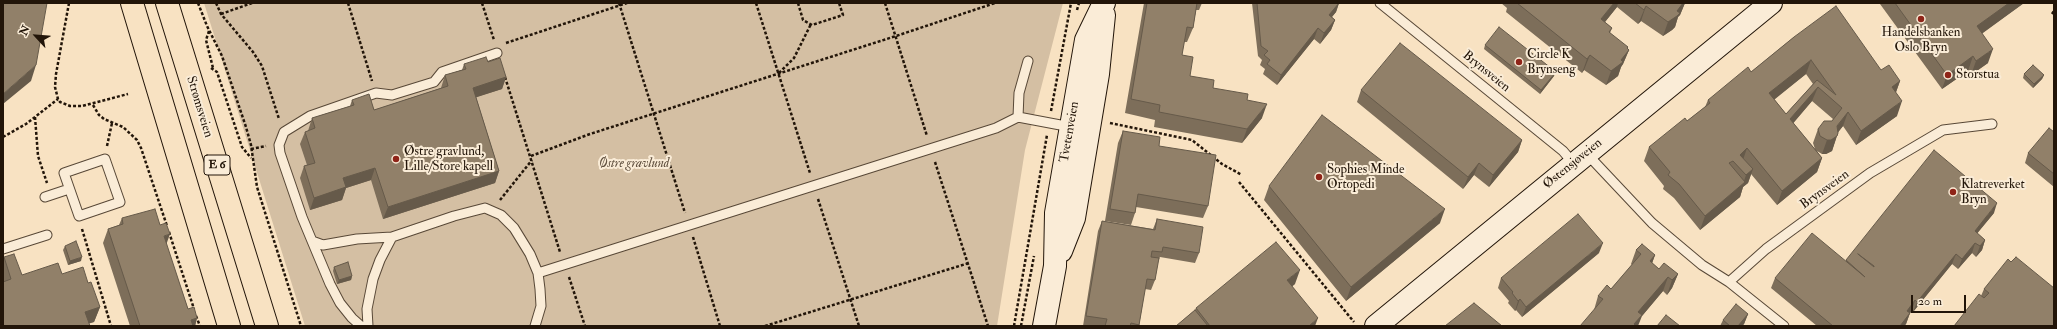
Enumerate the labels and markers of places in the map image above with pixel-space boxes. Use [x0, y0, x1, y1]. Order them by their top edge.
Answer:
marker: Handelsbanken Oslo Bryn [1916, 14, 1926, 24]
place label: Handelsbanken Oslo Bryn [1882, 25, 1960, 56]
place label: Circle K Brynseng [1527, 47, 1576, 78]
marker: Circle K Brynseng [1514, 57, 1524, 67]
place label: Storstua [1956, 67, 1999, 83]
marker: Storstua [1943, 70, 1953, 80]
place label: Østre gravlund, Lille/Store kapell [404, 144, 493, 175]
marker: Østre gravlund, Lille/Store kapell [391, 154, 401, 164]
place label: Sophies Minde Ortopedi [1327, 162, 1404, 193]
marker: Sophies Minde Ortopedi [1314, 172, 1324, 182]
place label: Klatreverket Bryn [1961, 177, 2025, 208]
marker: Klatreverket Bryn [1948, 187, 1958, 197]

